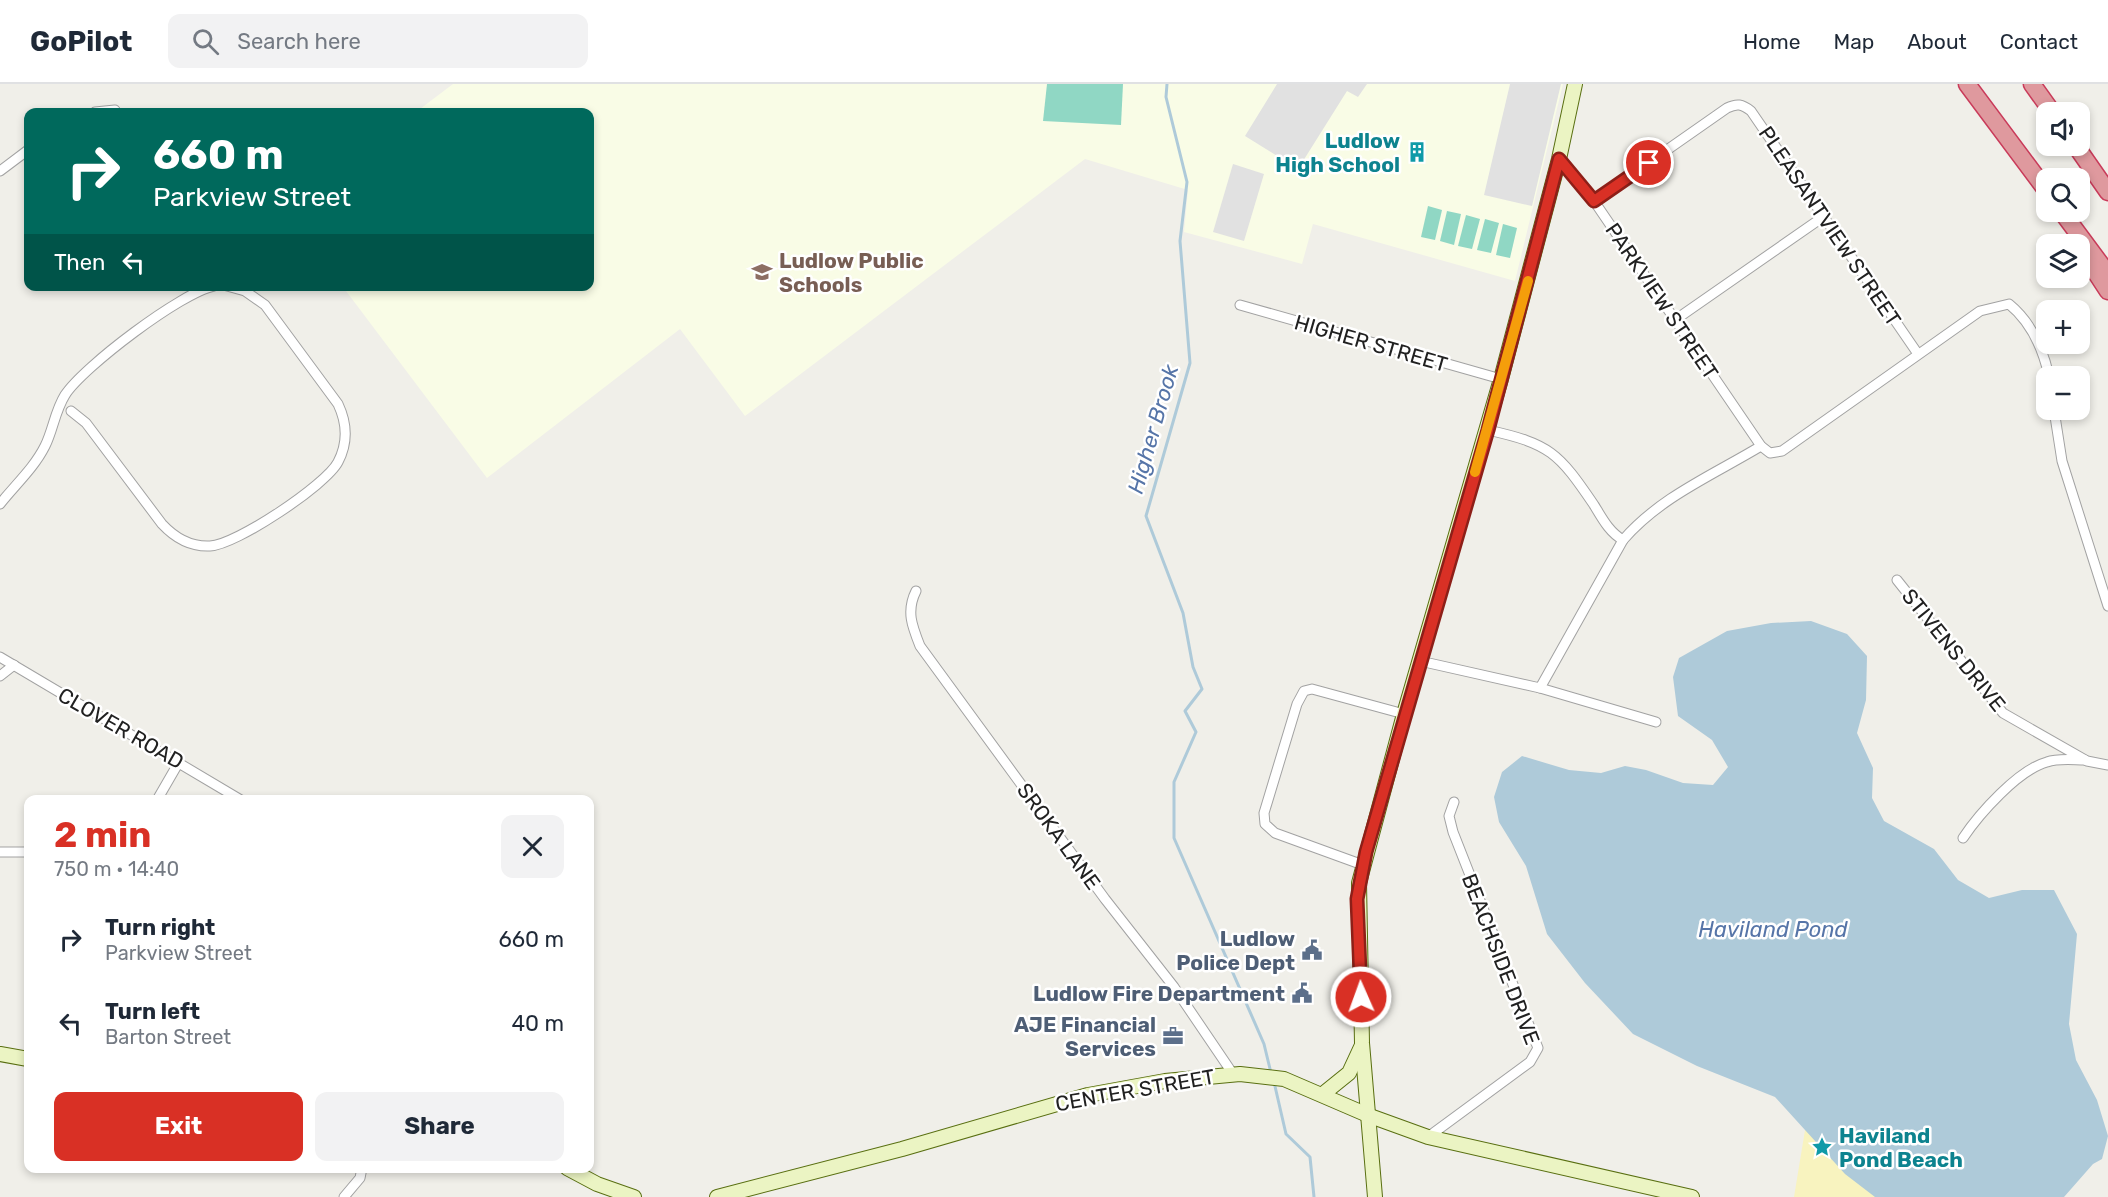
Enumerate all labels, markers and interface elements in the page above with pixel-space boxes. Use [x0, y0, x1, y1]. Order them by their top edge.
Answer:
search box [168, 14, 588, 68]
text: GoPilot [30, 25, 132, 58]
icon: search [189, 25, 222, 58]
text: Search here [237, 28, 361, 55]
text: Home [1743, 29, 1800, 54]
text: Map [1833, 29, 1874, 54]
text: About [1907, 29, 1967, 54]
text: Contact [2000, 29, 2078, 54]
map controls [2036, 102, 2090, 420]
button: sound [2036, 102, 2090, 156]
street label: PLEASANTVIEW STREET [1754, 121, 1906, 331]
place label: Ludlow High School [1275, 128, 1400, 177]
text: 660 m [153, 130, 284, 180]
icon: right [54, 132, 132, 210]
pin [1623, 137, 1674, 188]
building icon: Ludlow High School [1405, 140, 1429, 164]
icon: arrive [1632, 146, 1665, 179]
button: search [2036, 168, 2090, 222]
text: Parkview Street [153, 181, 351, 213]
street label: PARKVIEW STREET [1600, 218, 1724, 384]
button: layers [2036, 234, 2090, 288]
icon: left [117, 246, 150, 279]
place label: Ludlow Public Schools [779, 248, 924, 297]
text: Then [54, 249, 105, 276]
school or university icon: Ludlow Public Schools [750, 260, 774, 284]
button: + [2036, 300, 2090, 354]
street label: HIGHER STREET [1292, 309, 1450, 377]
water label: Higher Brook [1122, 361, 1184, 497]
button: − [2036, 366, 2090, 420]
street label: STIVENS DRIVE [1897, 584, 2011, 716]
street label: CLOVER ROAD [54, 682, 188, 774]
street label: SROKA LANE [1012, 778, 1106, 894]
text: 2 min [54, 813, 152, 856]
button: close [501, 815, 564, 878]
text: 750 m · 14:40 [54, 857, 179, 881]
street label: BEACHSIDE DRIVE [1457, 870, 1545, 1048]
text: Turn right [105, 914, 215, 941]
water label: Haviland Pond [1698, 916, 1849, 943]
icon: right [54, 923, 87, 956]
text: 660 m [499, 926, 564, 953]
place label: Ludlow Police Dept [1176, 926, 1295, 975]
public building icon: Ludlow Police Dept [1300, 938, 1324, 962]
text: Parkview Street [105, 941, 252, 965]
position arrow [1329, 965, 1393, 1029]
place label: Ludlow Fire Department [1033, 981, 1285, 1006]
public building icon: Ludlow Fire Department [1290, 981, 1314, 1005]
text: Turn left [105, 998, 200, 1025]
icon: left [54, 1007, 87, 1040]
text: 40 m [511, 1010, 564, 1037]
place label: AJE Financial Services [1014, 1012, 1156, 1061]
office icon: AJE Financial Services [1161, 1024, 1185, 1048]
text: Barton Street [105, 1025, 231, 1049]
street label: CENTER STREET [1053, 1064, 1217, 1116]
button: Exit [54, 1092, 303, 1161]
button: Share [315, 1092, 564, 1161]
place label: Haviland Pond Beach [1839, 1123, 1963, 1172]
place icon: Haviland Pond Beach [1810, 1135, 1834, 1159]

